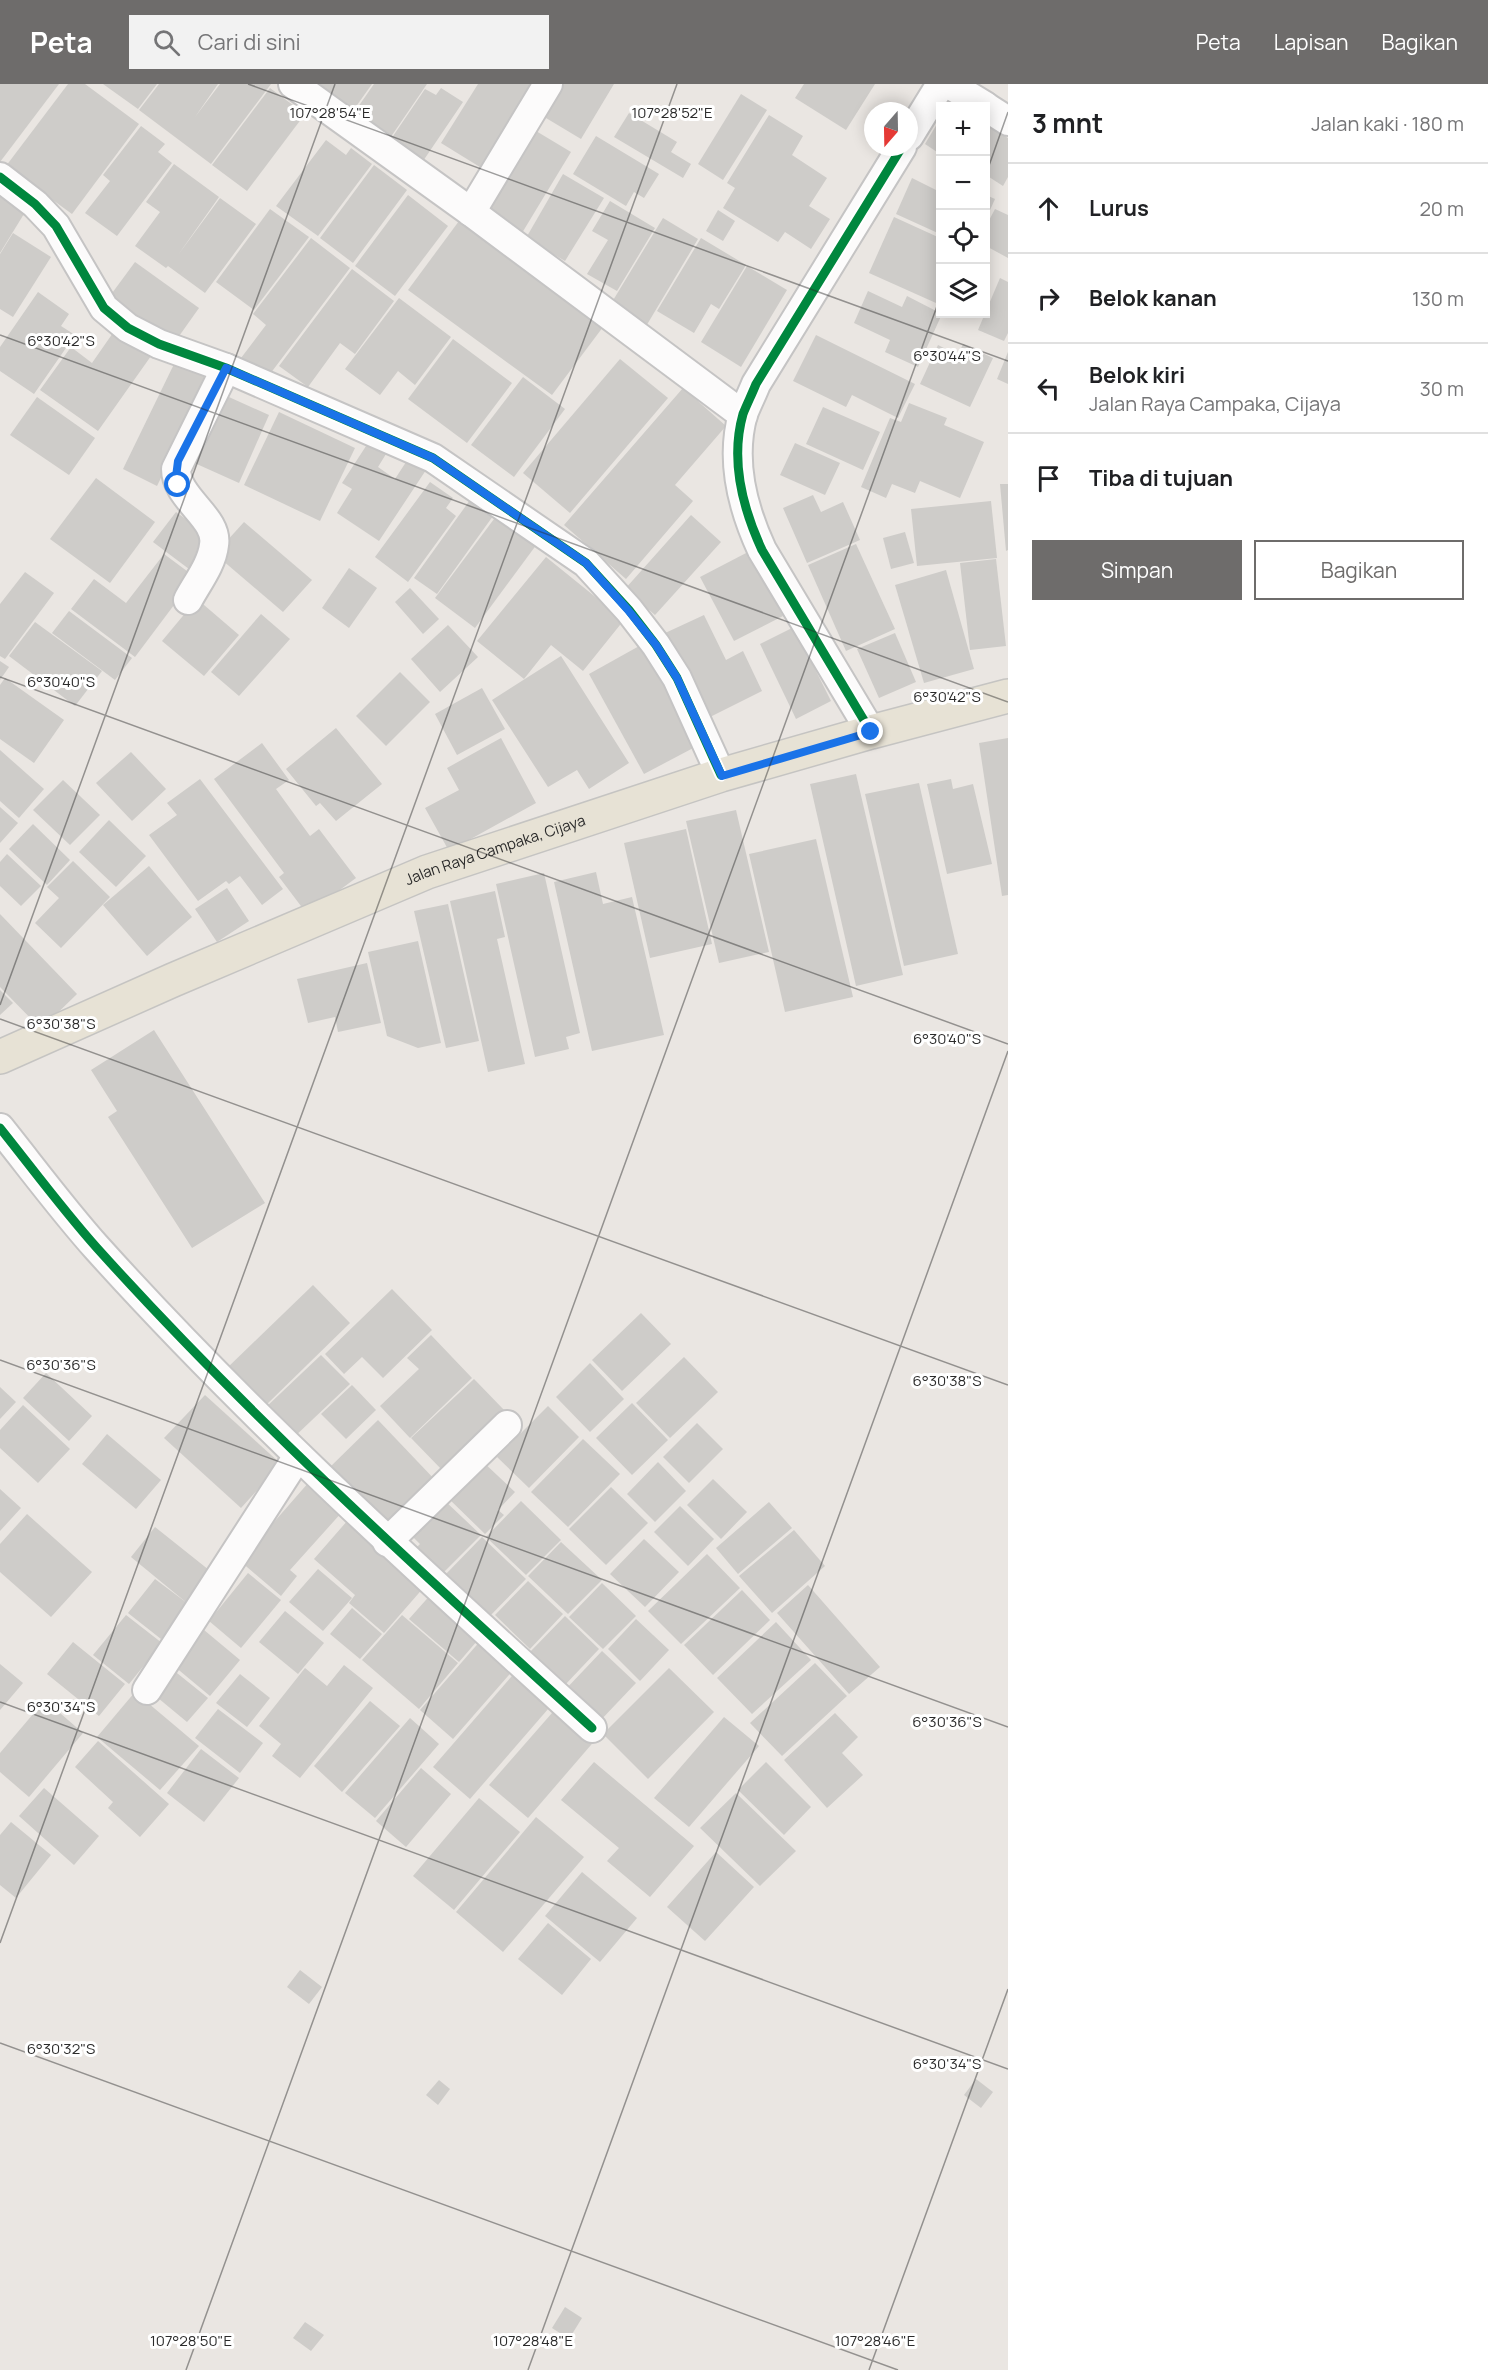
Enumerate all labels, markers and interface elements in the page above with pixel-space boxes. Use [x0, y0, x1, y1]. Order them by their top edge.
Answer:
search box [129, 15, 549, 69]
text: Peta [30, 23, 93, 61]
icon: search [150, 26, 183, 59]
text: Cari di sini [198, 27, 301, 57]
text: Peta [1196, 28, 1241, 56]
text: Lapisan [1274, 28, 1349, 56]
text: Bagikan [1382, 28, 1458, 56]
text: 107°28'54"E [289, 102, 371, 123]
text: 107°28'52"E [632, 102, 712, 123]
north arrow [864, 102, 918, 156]
map controls [936, 102, 990, 318]
button: + [936, 102, 990, 156]
text: 3 mnt [1032, 105, 1103, 141]
text: Jalan kaki · 180 m [1311, 110, 1464, 137]
button: − [936, 156, 990, 210]
icon: ahead [1032, 192, 1065, 225]
text: Lurus [1089, 193, 1149, 223]
text: 20 m [1419, 195, 1464, 222]
button: locate [936, 210, 990, 264]
button: layers [936, 264, 990, 318]
icon: right [1032, 282, 1065, 315]
text: Belok kanan [1089, 283, 1217, 313]
text: 130 m [1412, 285, 1464, 312]
text: 6°30'42"S [27, 330, 95, 351]
text: 6°30'44"S [913, 345, 981, 366]
text: Belok kiri [1089, 360, 1185, 390]
icon: left [1032, 372, 1065, 405]
text: 30 m [1420, 375, 1464, 402]
text: Jalan Raya Campaka, Cijaya [1089, 390, 1341, 417]
icon: arrive [1032, 462, 1065, 495]
text: Tiba di tujuan [1089, 463, 1233, 493]
route start [164, 471, 190, 497]
button: Simpan [1032, 540, 1242, 600]
button: Bagikan [1254, 540, 1464, 600]
text: 6°30'40"S [27, 671, 95, 692]
text: 6°30'42"S [913, 686, 981, 707]
route end [857, 718, 883, 744]
street label: Jalan Raya Campaka, Cijaya [402, 809, 588, 890]
text: 6°30'38"S [27, 1013, 95, 1034]
text: 6°30'40"S [913, 1028, 981, 1049]
text: 6°30'36"S [26, 1354, 96, 1375]
text: 6°30'38"S [913, 1370, 981, 1391]
text: 6°30'34"S [27, 1696, 95, 1717]
text: 6°30'36"S [912, 1711, 982, 1732]
text: 6°30'32"S [27, 2038, 95, 2059]
text: 6°30'34"S [913, 2053, 981, 2074]
text: 107°28'50"E [150, 2330, 232, 2351]
text: 107°28'48"E [493, 2330, 573, 2351]
text: 107°28'46"E [835, 2330, 915, 2351]

